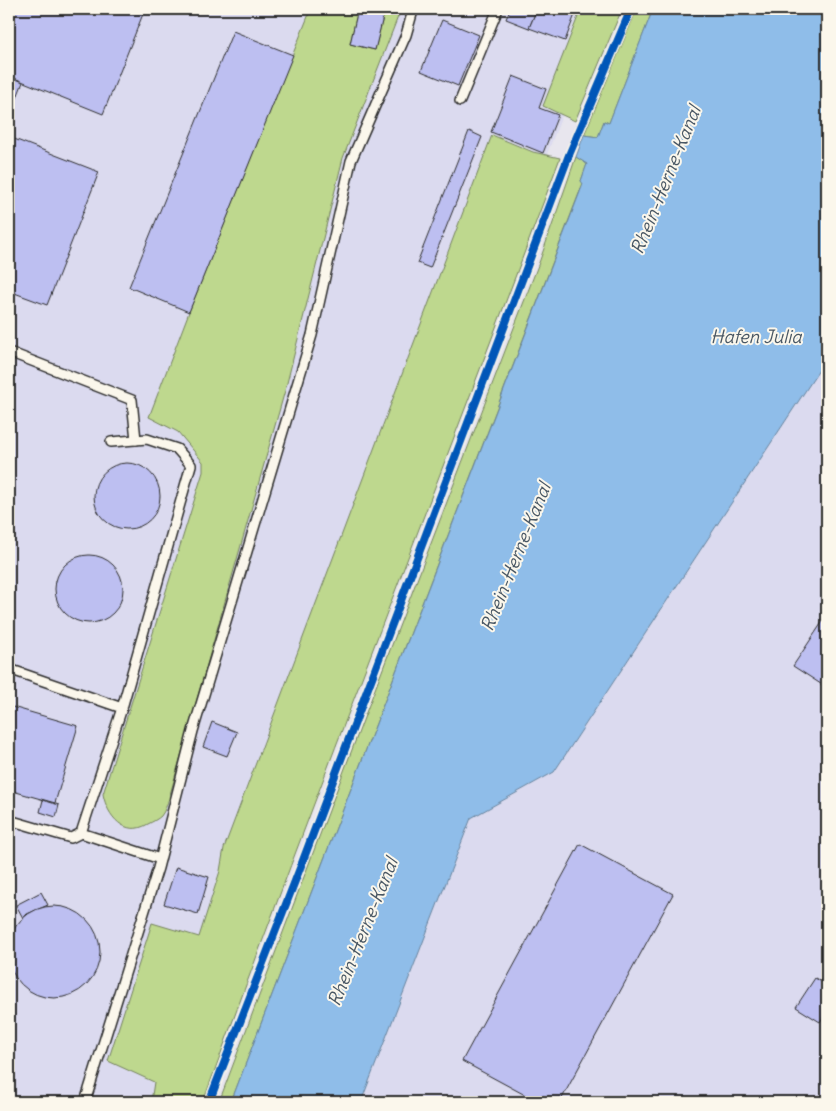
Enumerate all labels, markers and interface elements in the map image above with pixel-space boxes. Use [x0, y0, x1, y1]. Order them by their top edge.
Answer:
water label: Rhein-Herne-Kanal [625, 100, 707, 257]
water label: Hafen Julia [710, 325, 803, 348]
water label: Rhein-Herne-Kanal [475, 477, 557, 634]
water label: Rhein-Herne-Kanal [322, 852, 404, 1009]

